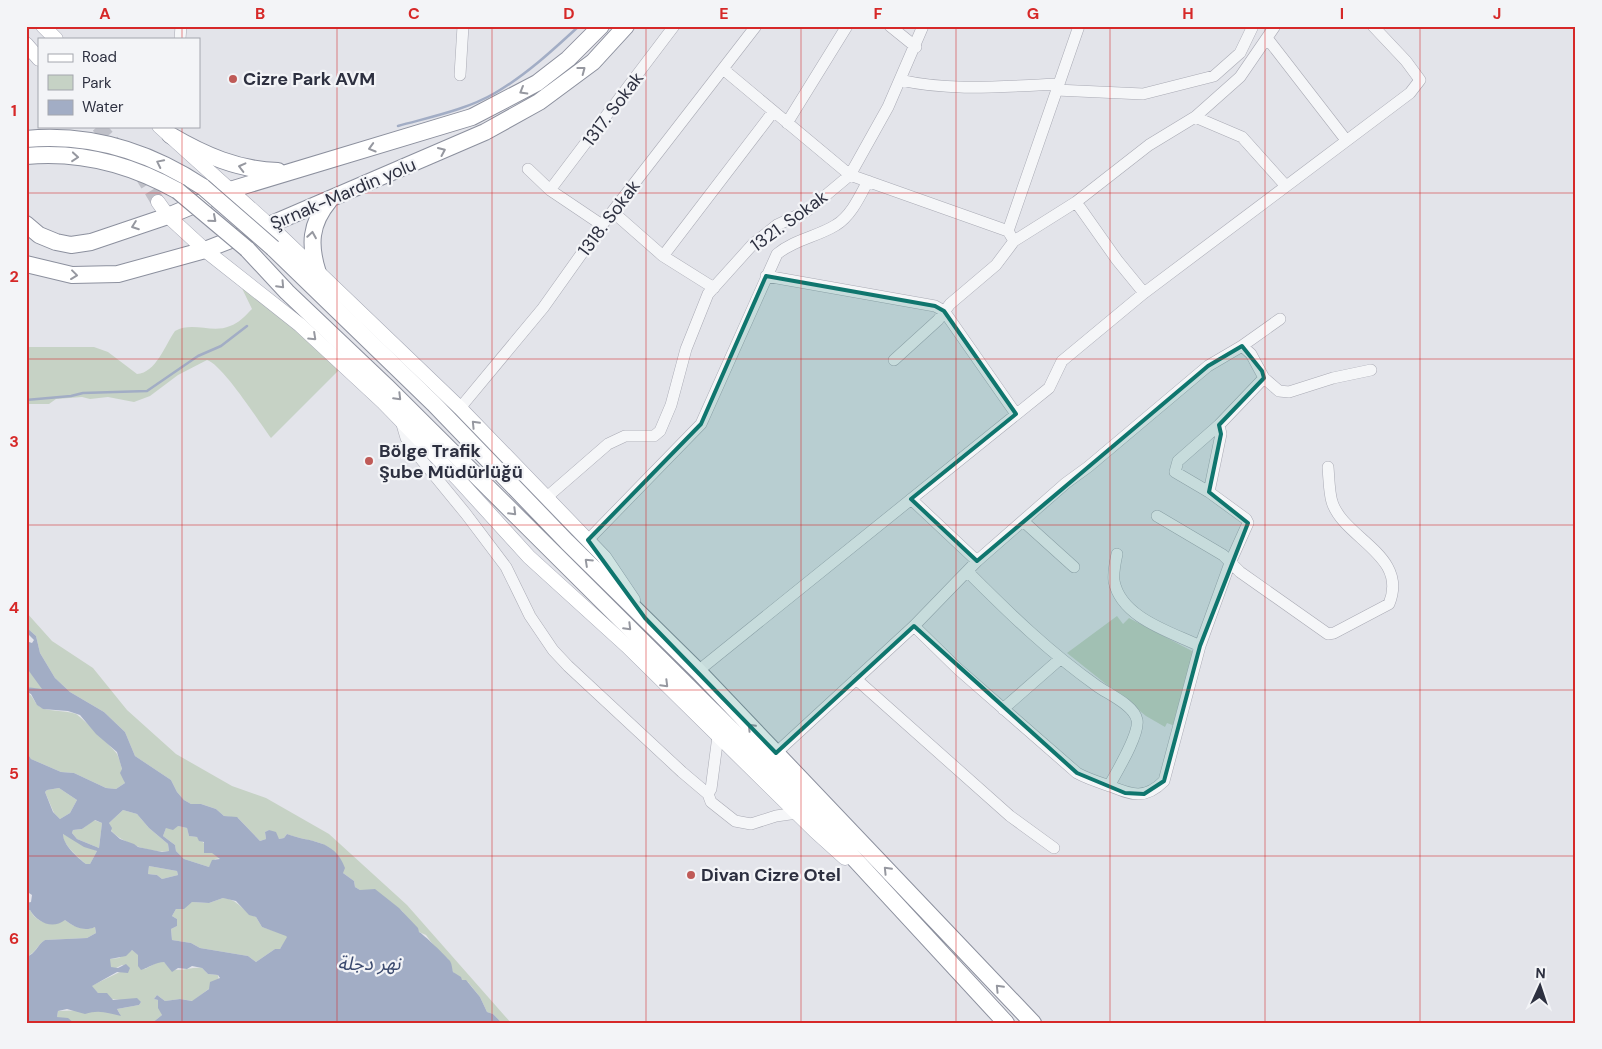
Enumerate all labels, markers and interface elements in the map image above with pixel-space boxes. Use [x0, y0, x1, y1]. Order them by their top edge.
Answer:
text: A [99, 3, 111, 24]
text: B [255, 3, 265, 24]
text: C [408, 3, 420, 24]
text: D [563, 3, 575, 24]
text: E [719, 3, 729, 24]
text: F [874, 3, 883, 24]
text: G [1027, 3, 1039, 24]
text: H [1182, 3, 1194, 24]
text: I [1340, 3, 1344, 24]
text: J [1493, 3, 1501, 24]
legend [38, 38, 200, 128]
text: Road [82, 47, 117, 67]
place label: Cizre Park AVM [243, 67, 375, 91]
one-way arrow [576, 67, 585, 75]
street label: 1317. Sokak [577, 67, 649, 151]
text: Park [82, 73, 112, 93]
marker: Cizre Park AVM [227, 73, 239, 85]
one-way arrow [520, 84, 529, 94]
text: Water [82, 97, 124, 117]
text: 1 [11, 100, 17, 121]
one-way arrow [368, 142, 376, 152]
one-way arrow [437, 147, 446, 158]
one-way arrow [71, 151, 79, 162]
street label: Şırnak-Mardin yolu [266, 152, 420, 236]
one-way arrow [157, 159, 166, 169]
one-way arrow [237, 162, 246, 173]
street label: 1318. Sokak [572, 175, 646, 261]
street label: 1321. Sokak [746, 185, 832, 257]
one-way arrow [208, 214, 217, 223]
one-way arrow [132, 220, 140, 230]
one-way arrow [307, 231, 317, 239]
text: 2 [9, 266, 19, 287]
one-way arrow [70, 269, 78, 280]
one-way arrow [275, 279, 284, 288]
one-way arrow [307, 331, 316, 340]
one-way arrow [392, 392, 401, 401]
one-way arrow [472, 421, 481, 430]
text: 3 [9, 431, 19, 452]
place label: Bölge Trafik Şube Müdürlüğü [379, 439, 523, 484]
marker: Bölge Trafik Şube Müdürlüğü [363, 455, 375, 467]
one-way arrow [507, 506, 516, 515]
one-way arrow [584, 559, 593, 568]
text: 4 [9, 597, 19, 618]
one-way arrow [622, 621, 631, 630]
one-way arrow [659, 678, 668, 687]
one-way arrow [748, 724, 757, 733]
text: 5 [9, 763, 19, 784]
place label: Divan Cizre Otel [701, 863, 841, 887]
one-way arrow [884, 867, 893, 876]
marker: Divan Cizre Otel [685, 869, 697, 881]
text: 6 [9, 928, 19, 949]
water label: نهر دجلة [338, 951, 402, 976]
north arrow [1514, 962, 1564, 1012]
text: N [1535, 964, 1546, 982]
one-way arrow [996, 985, 1005, 994]

